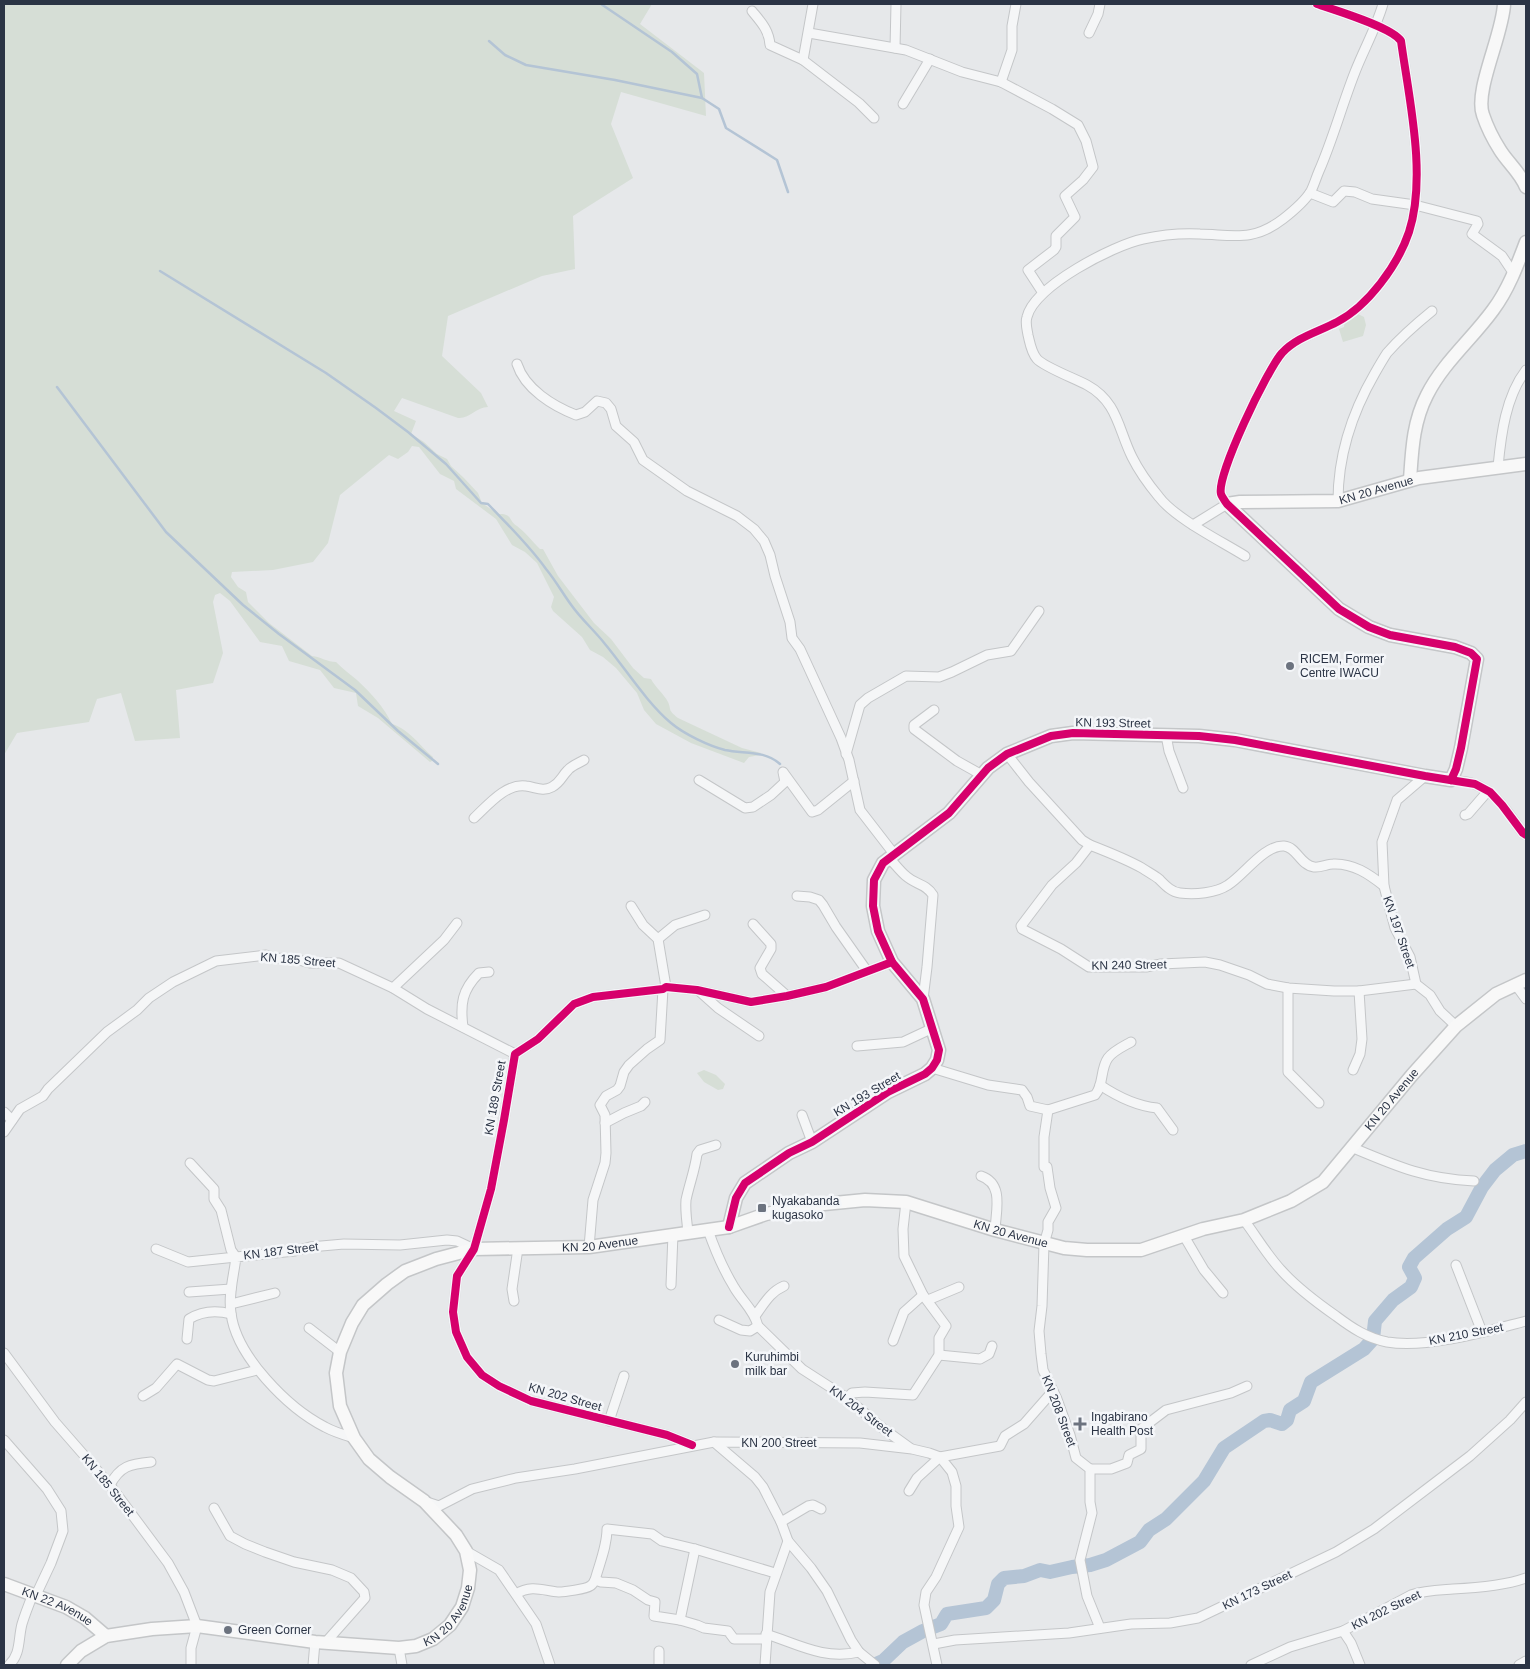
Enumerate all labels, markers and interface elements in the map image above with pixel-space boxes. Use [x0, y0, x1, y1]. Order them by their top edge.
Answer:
street label: KN 20 Avenue [1338, 473, 1415, 507]
place label: RICEM, Former Centre IWACU [1300, 652, 1384, 680]
marker: RICEM, Former Centre IWACU [1284, 660, 1296, 672]
street label: KN 193 Street [1075, 715, 1151, 731]
street label: KN 197 Street [1380, 894, 1418, 971]
street label: KN 185 Street [260, 950, 337, 970]
street label: KN 240 Street [1091, 957, 1167, 973]
street label: KN 189 Street [482, 1059, 509, 1136]
street label: KN 20 Avenue [1362, 1065, 1422, 1133]
street label: KN 193 Street [831, 1068, 903, 1119]
place label: Nyakabanda kugasoko [772, 1194, 840, 1222]
marker: Nyakabanda kugasoko [756, 1202, 768, 1214]
street label: KN 20 Avenue [972, 1217, 1050, 1251]
street label: KN 20 Avenue [562, 1233, 639, 1254]
street label: KN 187 Street [243, 1239, 320, 1263]
street label: KN 210 Street [1428, 1320, 1505, 1348]
place label: Kuruhimbi milk bar [745, 1350, 799, 1378]
marker: Kuruhimbi milk bar [729, 1358, 741, 1370]
street label: KN 208 Street [1039, 1373, 1079, 1449]
street label: KN 202 Street [527, 1380, 604, 1414]
street label: KN 204 Street [827, 1383, 896, 1440]
place label: Ingabirano Health Post [1091, 1410, 1154, 1438]
marker: Ingabirano Health Post [1073, 1417, 1087, 1431]
street label: KN 200 Street [741, 1436, 817, 1450]
street label: KN 185 Street [79, 1451, 138, 1519]
street label: KN 173 Street [1220, 1567, 1295, 1613]
street label: KN 22 Avenue [20, 1584, 96, 1629]
street label: KN 20 Avenue [421, 1584, 475, 1649]
street label: KN 202 Street [1349, 1587, 1424, 1633]
place label: Green Corner [238, 1623, 311, 1637]
marker: Green Corner [222, 1624, 234, 1636]

